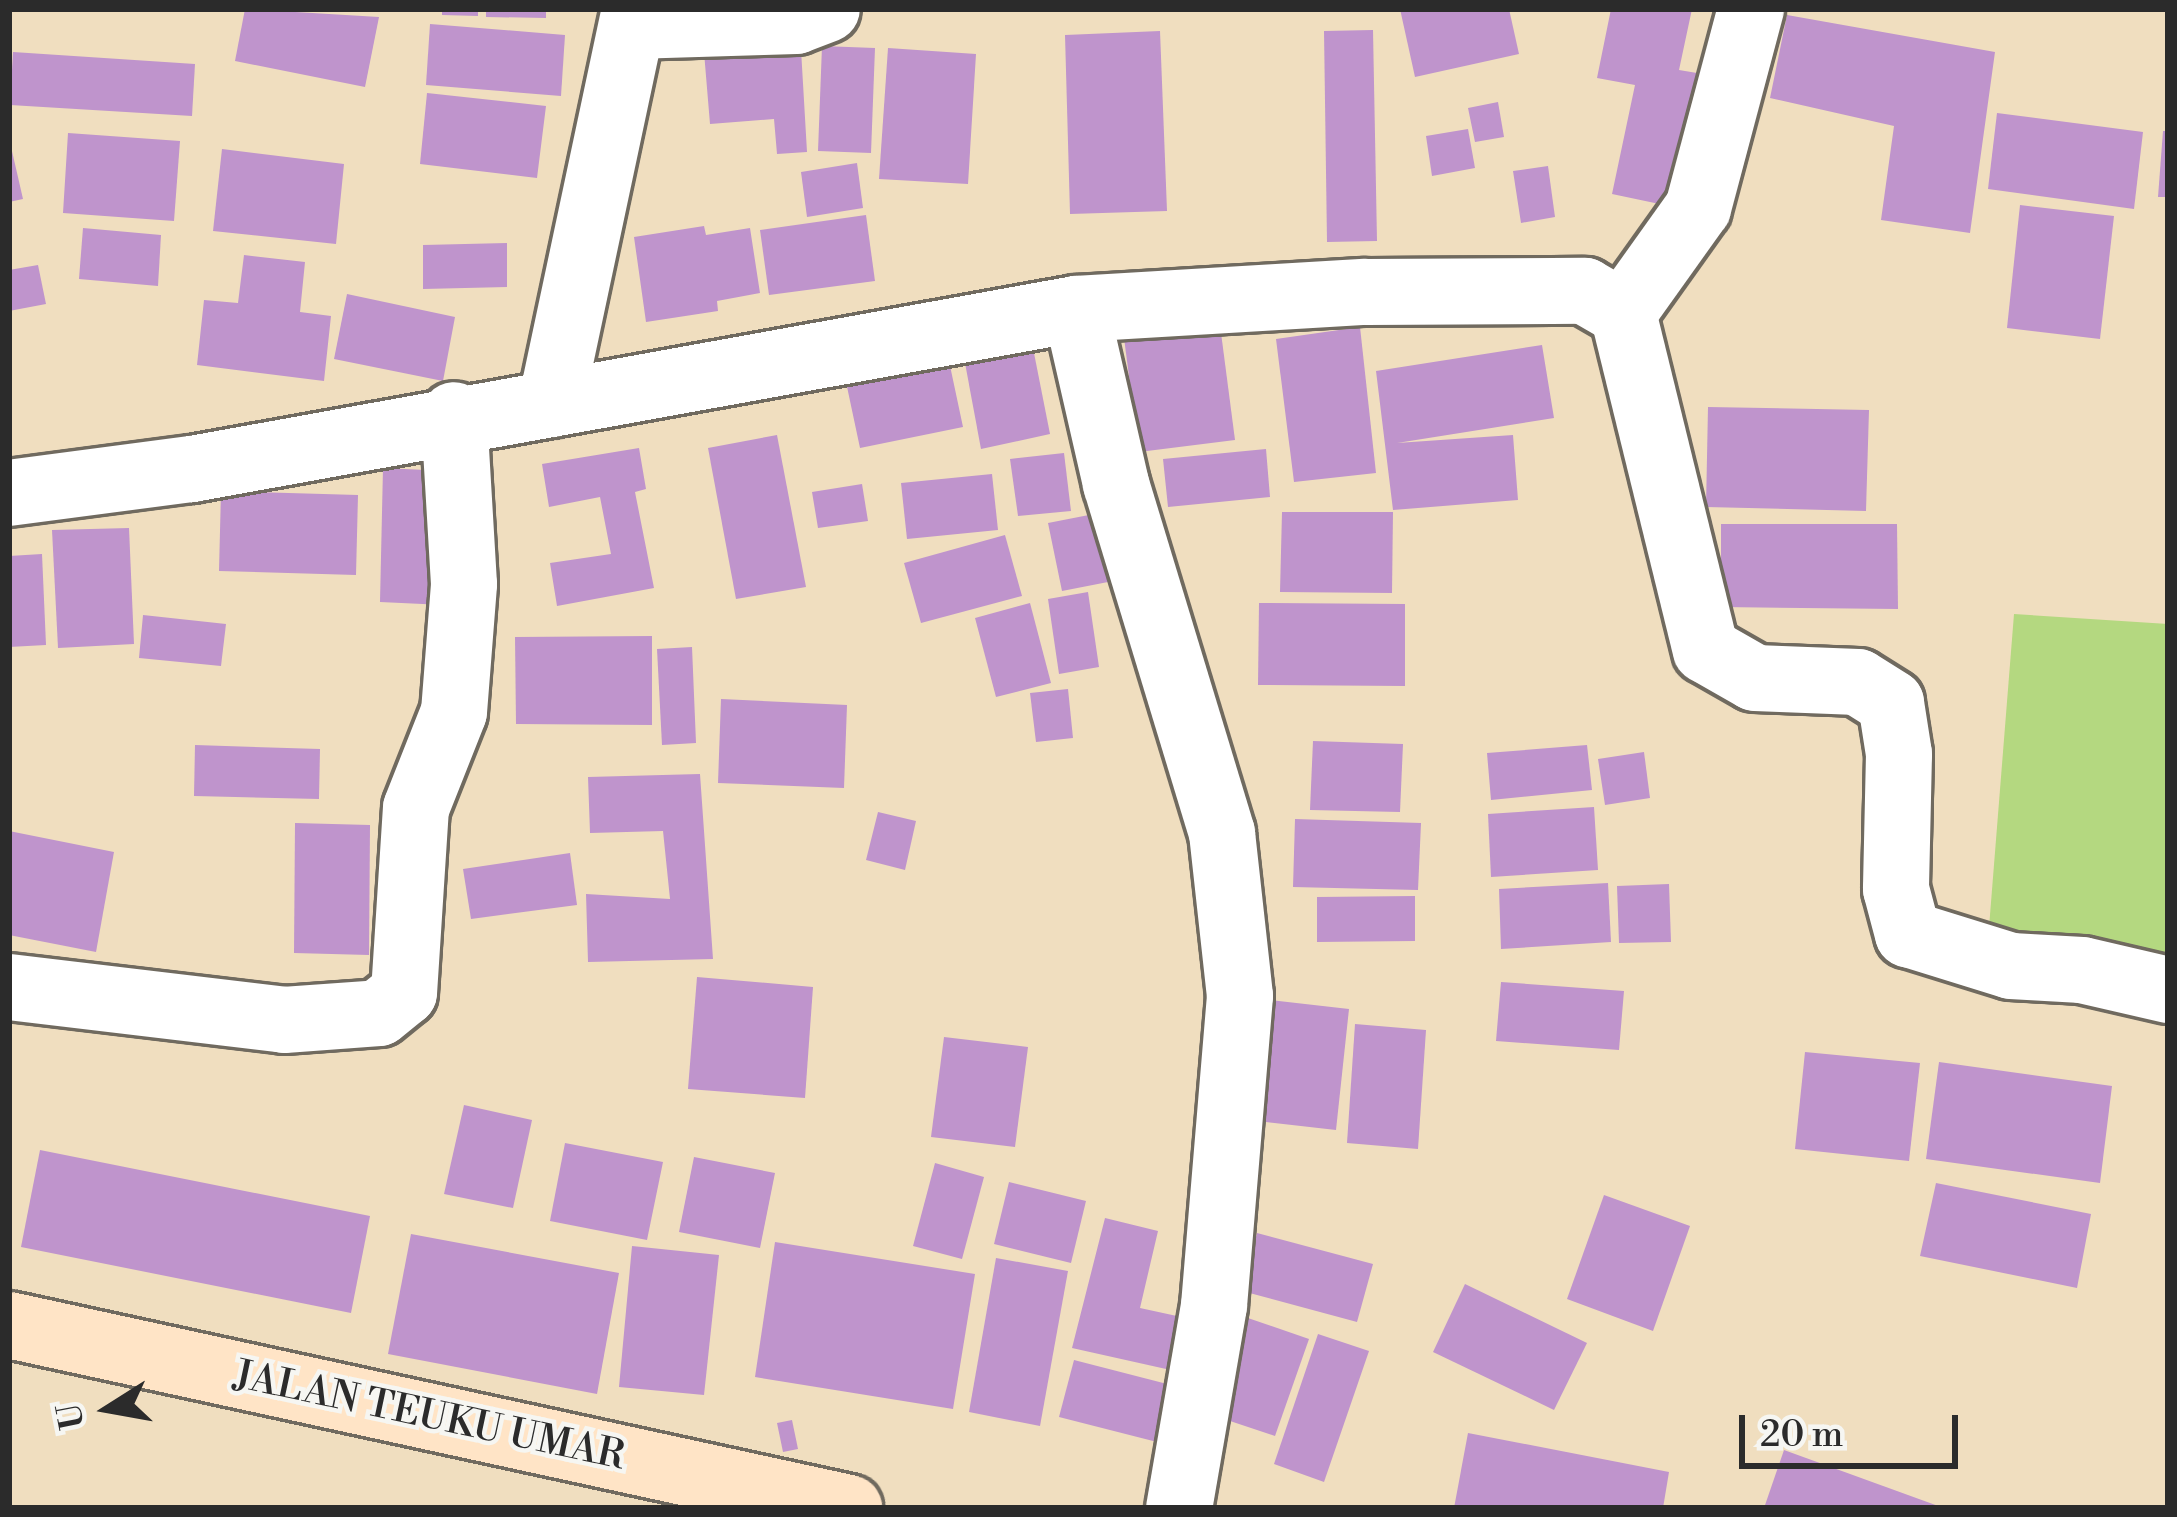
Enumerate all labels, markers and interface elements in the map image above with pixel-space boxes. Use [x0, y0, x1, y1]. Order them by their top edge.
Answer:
north arrow [48, 1349, 168, 1469]
street label: JALAN TEUKU UMAR [230, 1353, 628, 1481]
scale bar [1745, 1391, 1964, 1465]
text: U [50, 1400, 95, 1432]
text: 20 m [1760, 1413, 1843, 1458]

